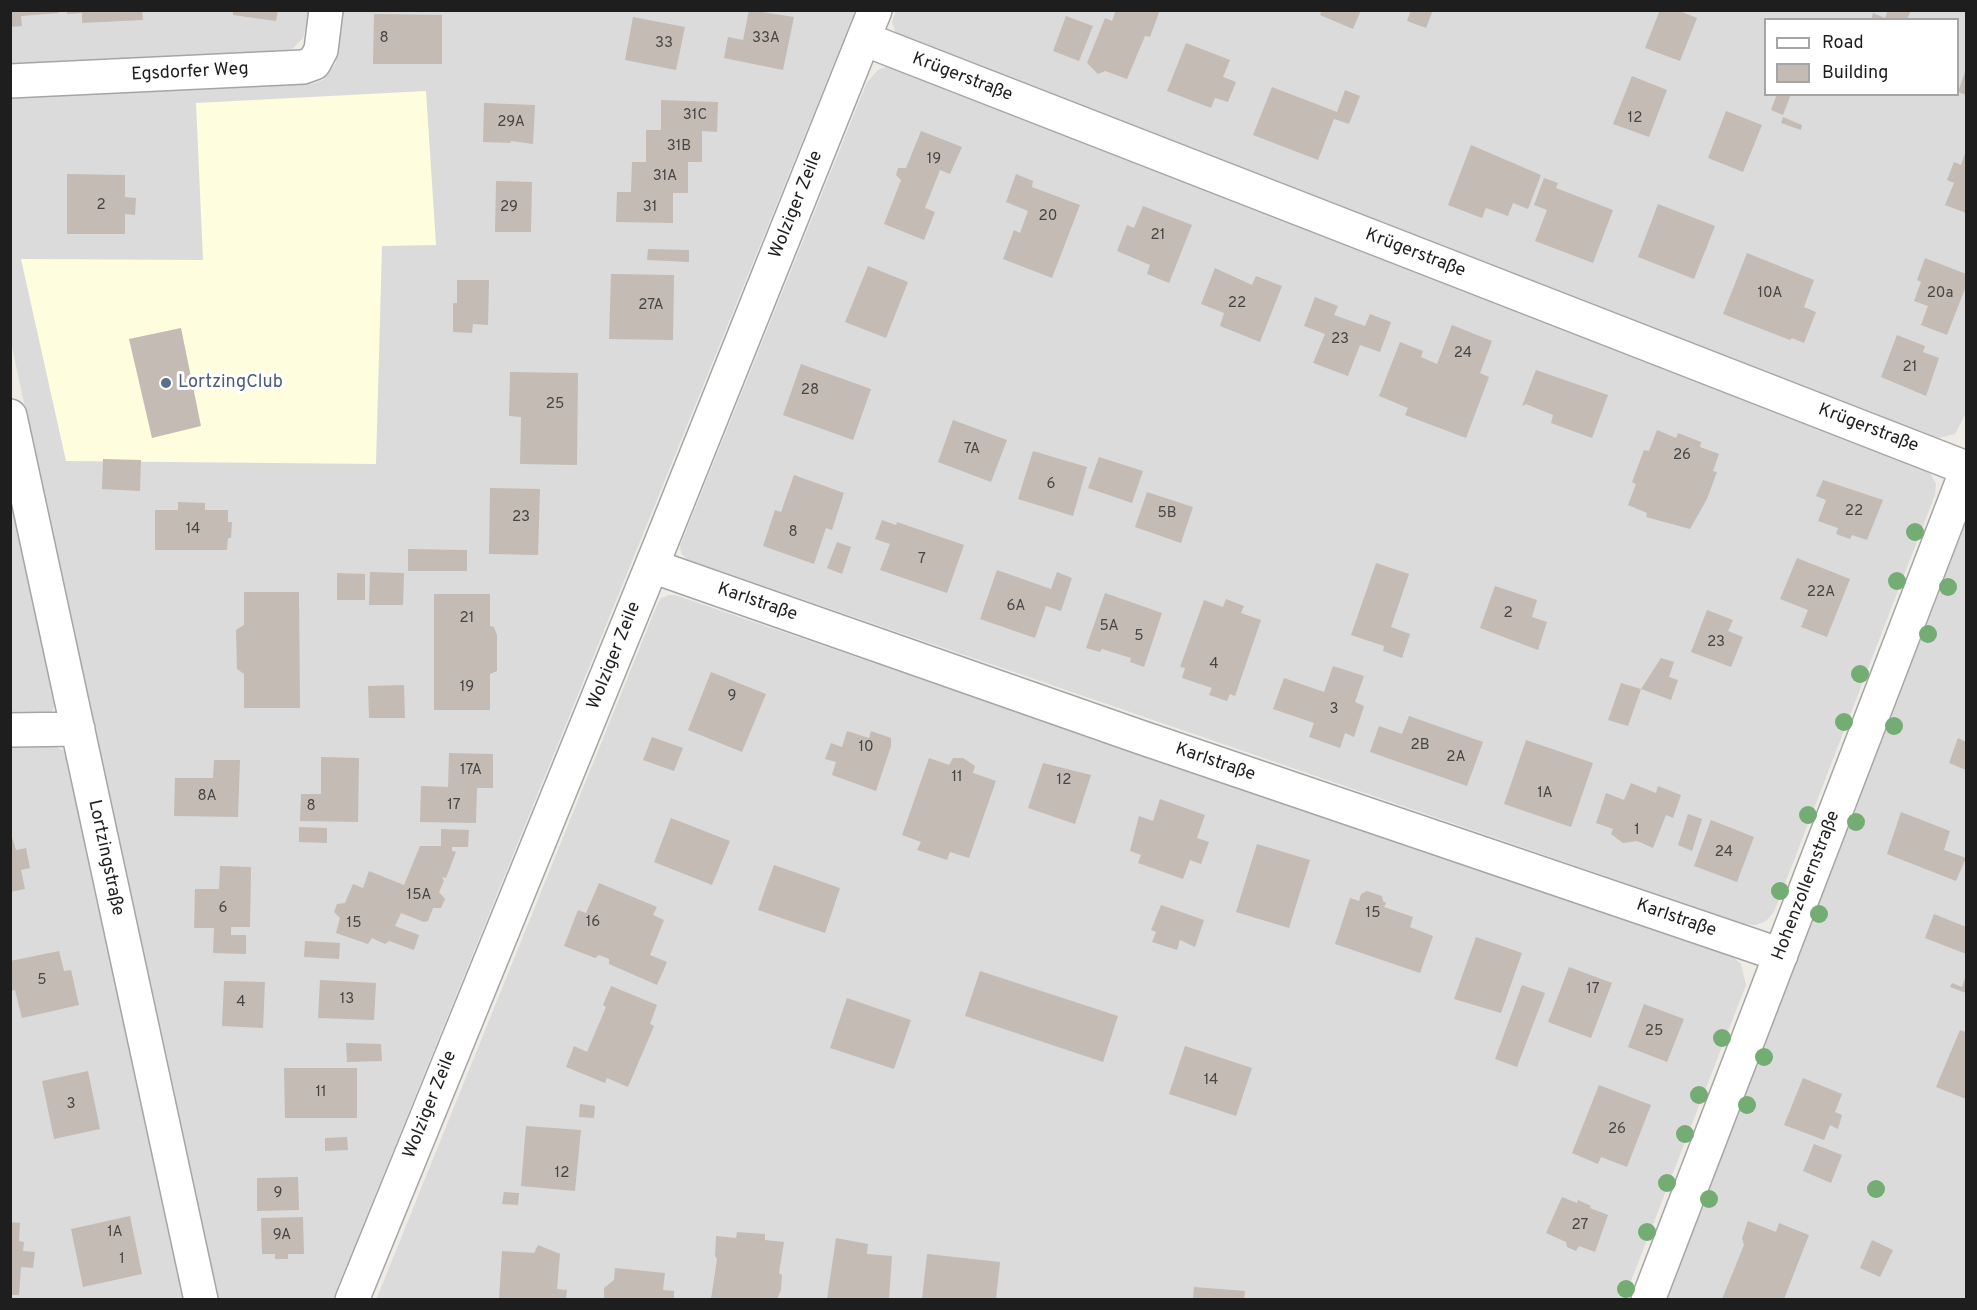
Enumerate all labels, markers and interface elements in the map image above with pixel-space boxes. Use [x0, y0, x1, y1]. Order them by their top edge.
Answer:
legend [1764, 18, 1959, 96]
house number: 8 [379, 30, 389, 48]
house number: 33A [752, 30, 780, 48]
text: Road [1822, 32, 1864, 55]
house number: 33 [655, 35, 673, 53]
street label: Krügerstraße [909, 49, 1015, 107]
street label: Egsdorfer Weg [131, 59, 249, 87]
text: Building [1822, 62, 1888, 85]
house number: 31C [683, 107, 707, 125]
house number: 12 [1628, 110, 1642, 128]
house number: 29A [497, 114, 525, 132]
house number: 31B [667, 138, 691, 156]
street label: Wolziger Zeile [766, 148, 828, 262]
house number: 19 [927, 151, 941, 169]
house number: 31A [653, 168, 677, 186]
house number: 2 [96, 197, 106, 215]
house number: 29 [500, 199, 518, 217]
house number: 31 [643, 199, 657, 217]
house number: 20 [1039, 208, 1057, 226]
street label: Krügerstraße [1362, 225, 1468, 283]
house number: 21 [1151, 227, 1165, 245]
house number: 10A [1758, 285, 1782, 303]
house number: 20a [1927, 285, 1953, 303]
house number: 22 [1228, 295, 1246, 313]
house number: 27A [638, 297, 664, 315]
house number: 23 [1331, 331, 1349, 349]
house number: 24 [1454, 345, 1472, 363]
house number: 21 [1903, 359, 1917, 377]
place label: LortzingClub [178, 372, 283, 394]
marker: LortzingClub [159, 376, 173, 390]
house number: 28 [801, 382, 819, 400]
house number: 25 [546, 396, 564, 414]
street label: Krügerstraße [1815, 400, 1921, 458]
house number: 7A [964, 441, 980, 459]
house number: 26 [1673, 447, 1691, 465]
house number: 6 [1047, 476, 1055, 494]
house number: 22 [1845, 503, 1863, 521]
house number: 5B [1157, 505, 1177, 523]
house number: 23 [512, 509, 530, 527]
house number: 14 [186, 521, 200, 539]
house number: 8 [788, 524, 798, 542]
house number: 7 [918, 551, 926, 569]
street label: Karlstraße [714, 579, 800, 627]
house number: 22A [1807, 584, 1835, 602]
house number: 6A [1007, 598, 1025, 616]
street label: Wolziger Zeile [584, 599, 646, 713]
house number: 2 [1503, 605, 1513, 623]
house number: 21 [460, 610, 474, 628]
house number: 5A [1099, 618, 1119, 636]
house number: 5 [1134, 628, 1144, 646]
house number: 23 [1707, 634, 1725, 652]
house number: 4 [1209, 656, 1219, 674]
house number: 19 [460, 679, 474, 697]
house number: 9 [728, 688, 736, 706]
house number: 3 [1329, 701, 1339, 719]
house number: 2B [1410, 737, 1430, 755]
house number: 10 [858, 739, 874, 757]
street label: Karlstraße [1172, 739, 1258, 787]
house number: 2A [1446, 749, 1466, 767]
house number: 17A [460, 762, 482, 780]
house number: 11 [951, 769, 963, 787]
house number: 12 [1057, 772, 1071, 790]
house number: 1A [1537, 785, 1553, 803]
house number: 8A [197, 788, 217, 806]
house number: 17 [447, 797, 461, 815]
street label: Lortzingstraße [82, 798, 128, 918]
house number: 8 [306, 798, 316, 816]
street label: Hohenzollernstraße [1769, 808, 1845, 964]
house number: 1 [1634, 822, 1640, 840]
house number: 24 [1715, 844, 1733, 862]
house number: 15A [407, 887, 431, 905]
street label: Karlstraße [1633, 895, 1719, 943]
house number: 6 [219, 900, 227, 918]
house number: 15 [1366, 905, 1380, 923]
house number: 16 [586, 914, 600, 932]
house number: 15 [347, 915, 361, 933]
house number: 5 [37, 972, 47, 990]
house number: 17 [1586, 981, 1600, 999]
house number: 13 [340, 991, 354, 1009]
house number: 4 [236, 994, 246, 1012]
house number: 25 [1645, 1023, 1663, 1041]
street label: Wolziger Zeile [400, 1048, 462, 1162]
house number: 14 [1204, 1072, 1218, 1090]
house number: 11 [315, 1084, 327, 1102]
house number: 3 [66, 1096, 76, 1114]
house number: 26 [1608, 1121, 1626, 1139]
house number: 12 [555, 1165, 569, 1183]
house number: 9 [274, 1185, 282, 1203]
house number: 27 [1572, 1217, 1588, 1235]
house number: 1A [107, 1224, 123, 1242]
house number: 9A [273, 1227, 291, 1245]
house number: 1 [119, 1251, 125, 1269]

